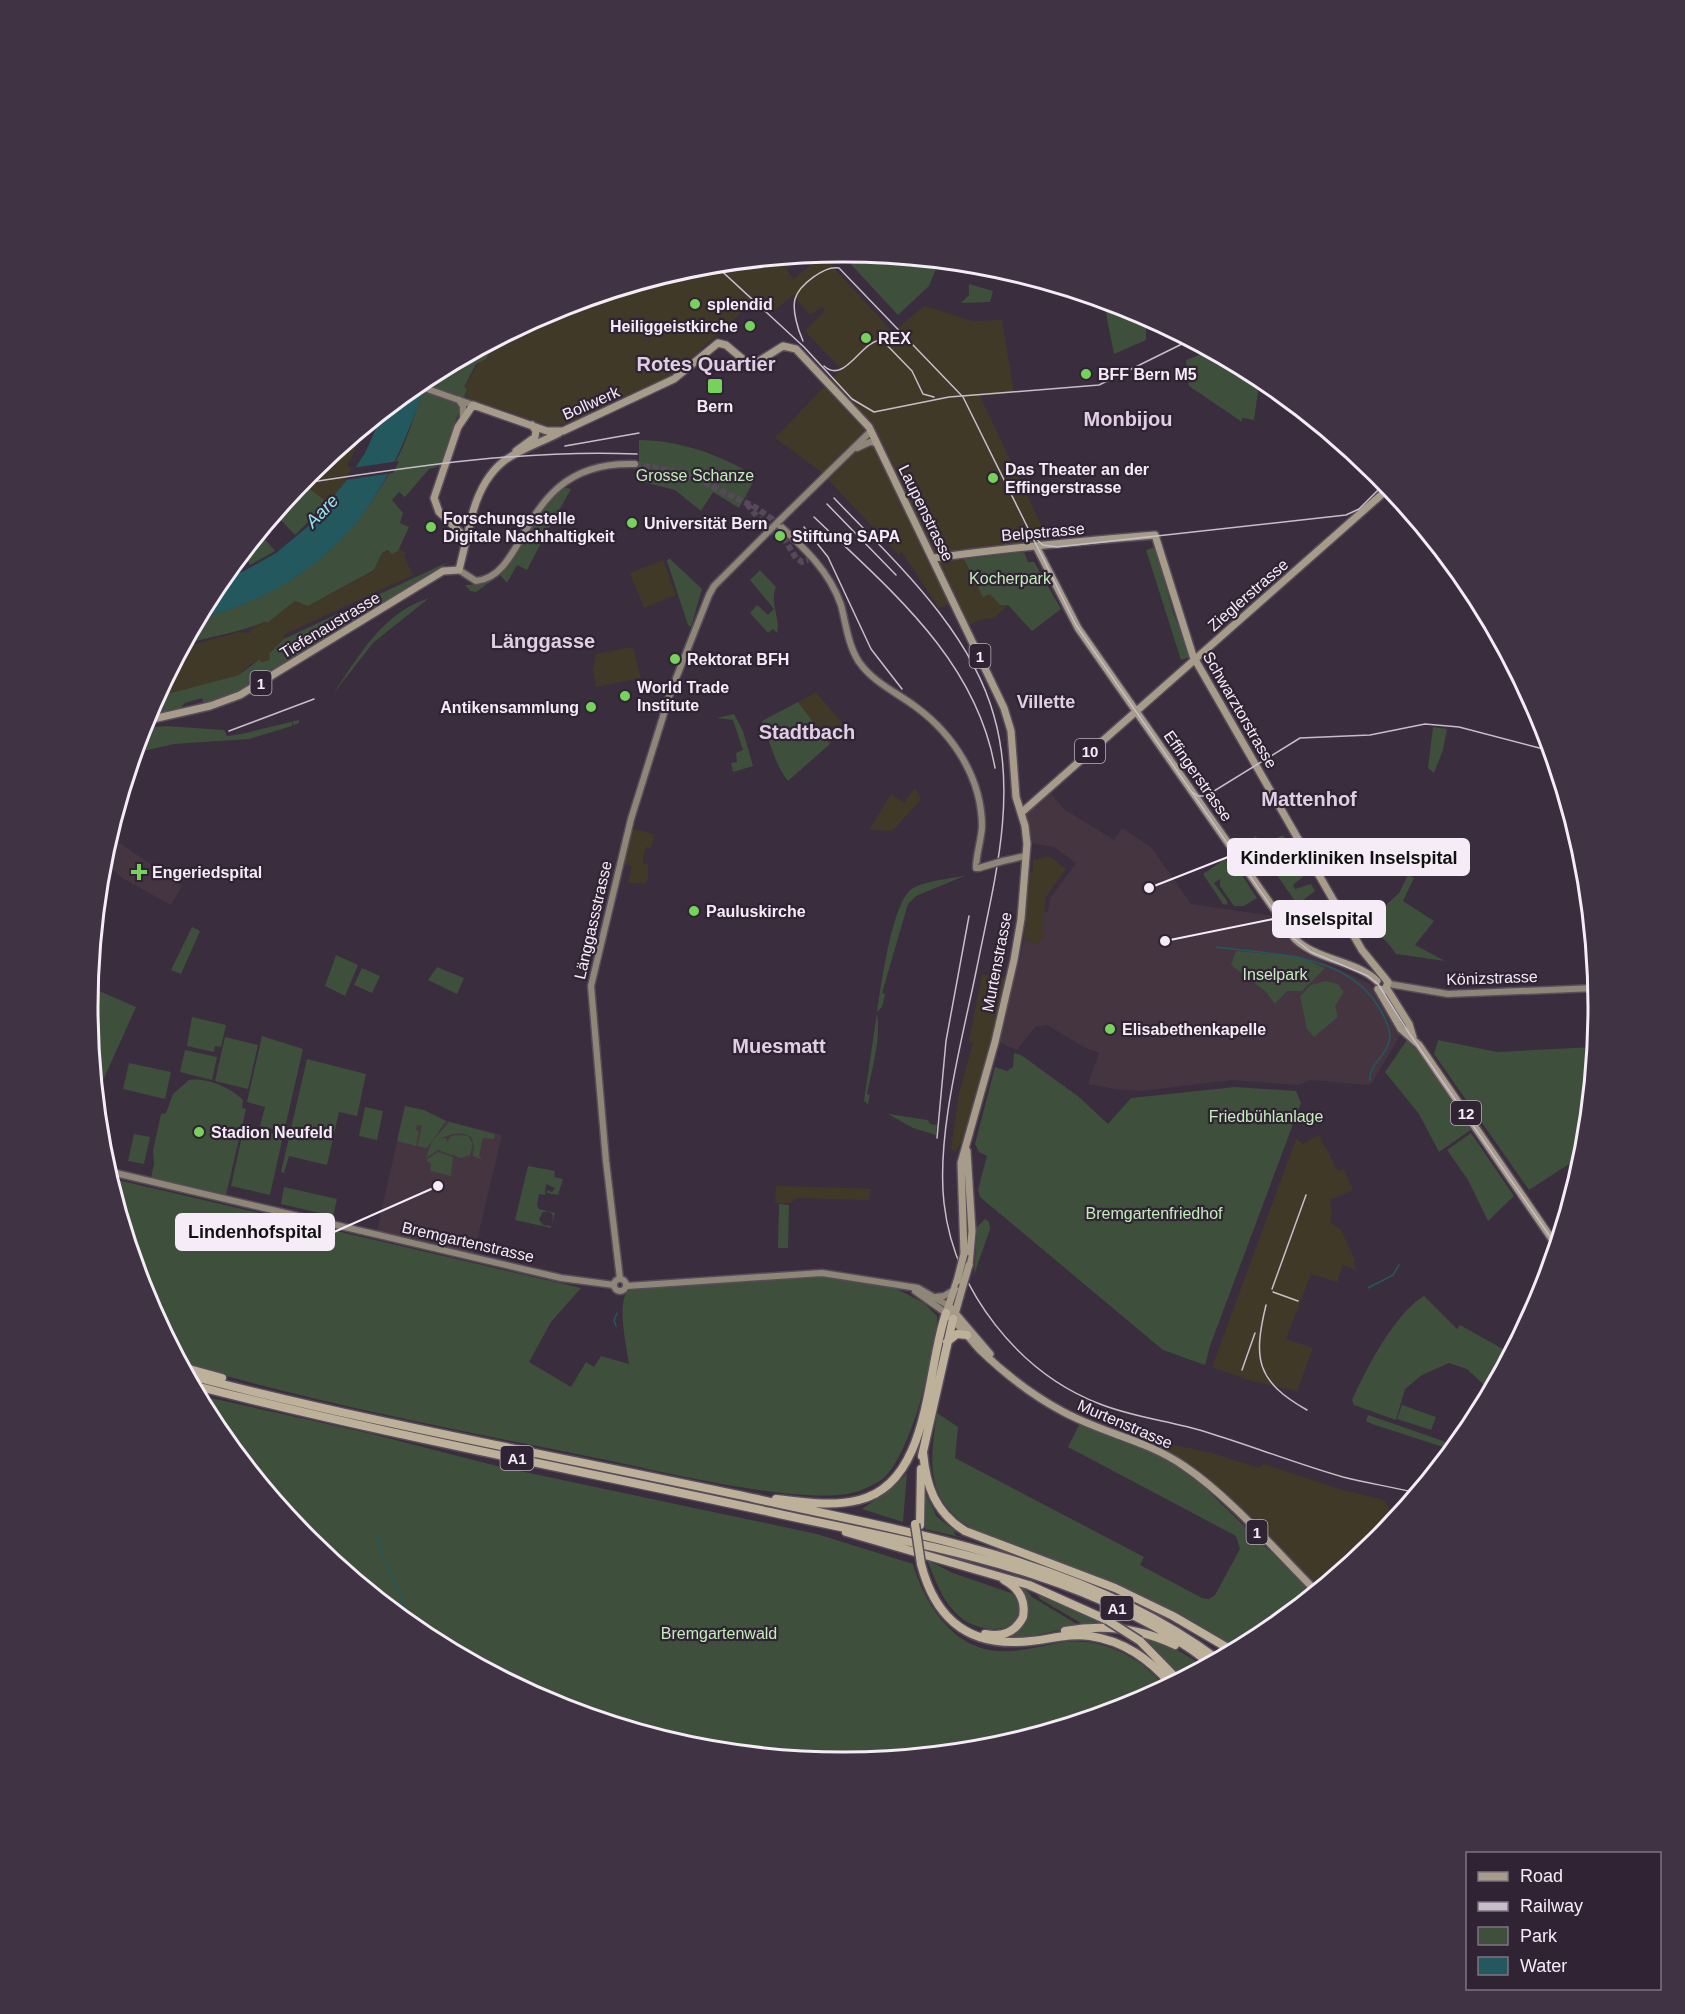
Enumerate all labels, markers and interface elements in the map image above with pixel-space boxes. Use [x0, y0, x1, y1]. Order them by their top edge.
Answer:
place label: splendid [707, 296, 773, 313]
marker: splendid [688, 297, 702, 311]
place label: Heiliggeistkirche [610, 318, 738, 335]
marker: Heiliggeistkirche [743, 319, 757, 333]
place label: REX [878, 330, 911, 347]
marker: REX [859, 331, 873, 345]
district label: Rotes Quartier [637, 353, 776, 375]
place label: BFF Bern M5 [1098, 366, 1197, 383]
marker: BFF Bern M5 [1079, 367, 1093, 381]
marker: Bern [706, 377, 724, 395]
street label: Bollwerk [560, 383, 623, 423]
place label: Bern [697, 398, 733, 415]
district label: Monbijou [1084, 408, 1172, 430]
place label: Das Theater an der Effingerstrasse [1005, 461, 1149, 496]
street label: Laupenstrasse [895, 462, 957, 564]
park label: Grosse Schanze [636, 467, 754, 484]
marker: Das Theater an der Effingerstrasse [986, 471, 1000, 485]
water label: Aare [301, 490, 342, 532]
place label: Forschungsstelle Digitale Nachhaltigkeit [443, 510, 615, 545]
place label: Universität Bern [644, 515, 768, 532]
marker: Universität Bern [625, 516, 639, 530]
marker: Forschungsstelle Digitale Nachhaltigkeit [424, 520, 438, 534]
street label: Belpstrasse [1001, 520, 1085, 544]
place label: Stiftung SAPA [792, 528, 901, 545]
marker: Stiftung SAPA [773, 529, 787, 543]
street label: Zieglerstrasse [1205, 556, 1292, 634]
park label: Kocherpark [969, 570, 1052, 587]
street label: Tiefenaustrasse [277, 589, 383, 661]
district label: Länggasse [491, 630, 595, 652]
road number: 1 [970, 644, 990, 668]
street label: Schwarztorstrasse [1200, 649, 1280, 771]
place label: Rektorat BFH [687, 651, 789, 668]
marker: Rektorat BFH [668, 652, 682, 666]
road number: 1 [250, 671, 272, 695]
place label: World Trade Institute [637, 679, 729, 714]
marker: World Trade Institute [618, 689, 632, 703]
district label: Villette [1017, 692, 1075, 712]
place label: Antikensammlung [440, 699, 579, 716]
marker: Antikensammlung [584, 700, 598, 714]
district label: Stadtbach [759, 721, 855, 743]
street label: Effingerstrasse [1161, 728, 1236, 825]
road number: 10 [1075, 739, 1105, 763]
district label: Mattenhof [1261, 788, 1357, 810]
callout: Kinderkliniken Inselspital [1228, 839, 1469, 875]
text: Kinderkliniken Inselspital [1240, 848, 1458, 868]
street label: Länggassstrasse [571, 859, 615, 981]
marker: Engeriedspital [130, 863, 148, 881]
place label: Engeriedspital [152, 864, 262, 881]
callout: Inselspital [1273, 901, 1385, 937]
place label: Pauluskirche [706, 903, 806, 920]
marker: Pauluskirche [687, 904, 701, 918]
text: Inselspital [1285, 909, 1373, 929]
street label: Murtenstrasse [979, 911, 1015, 1013]
park label: Inselpark [1243, 966, 1308, 983]
street label: Könizstrasse [1446, 968, 1538, 988]
place label: Elisabethenkapelle [1122, 1021, 1266, 1038]
marker: Elisabethenkapelle [1103, 1022, 1117, 1036]
district label: Muesmatt [732, 1035, 826, 1057]
road number: 12 [1451, 1101, 1481, 1125]
park label: Friedbühlanlage [1209, 1108, 1323, 1125]
place label: Stadion Neufeld [211, 1124, 333, 1141]
marker: Stadion Neufeld [192, 1125, 206, 1139]
park label: Bremgartenfriedhof [1086, 1205, 1223, 1222]
callout: Lindenhofspital [176, 1214, 334, 1250]
street label: Bremgartenstrasse [400, 1219, 536, 1266]
text: Lindenhofspital [188, 1222, 322, 1242]
street label: Murtenstrasse [1075, 1396, 1175, 1452]
road number: A1 [500, 1446, 534, 1470]
road number: 1 [1246, 1520, 1268, 1544]
road number: A1 [1100, 1596, 1134, 1620]
park label: Bremgartenwald [661, 1625, 777, 1642]
legend [1466, 1852, 1661, 1990]
text: Road [1520, 1866, 1563, 1886]
text: Railway [1520, 1896, 1583, 1916]
text: Park [1520, 1926, 1558, 1946]
text: Water [1520, 1956, 1567, 1976]

